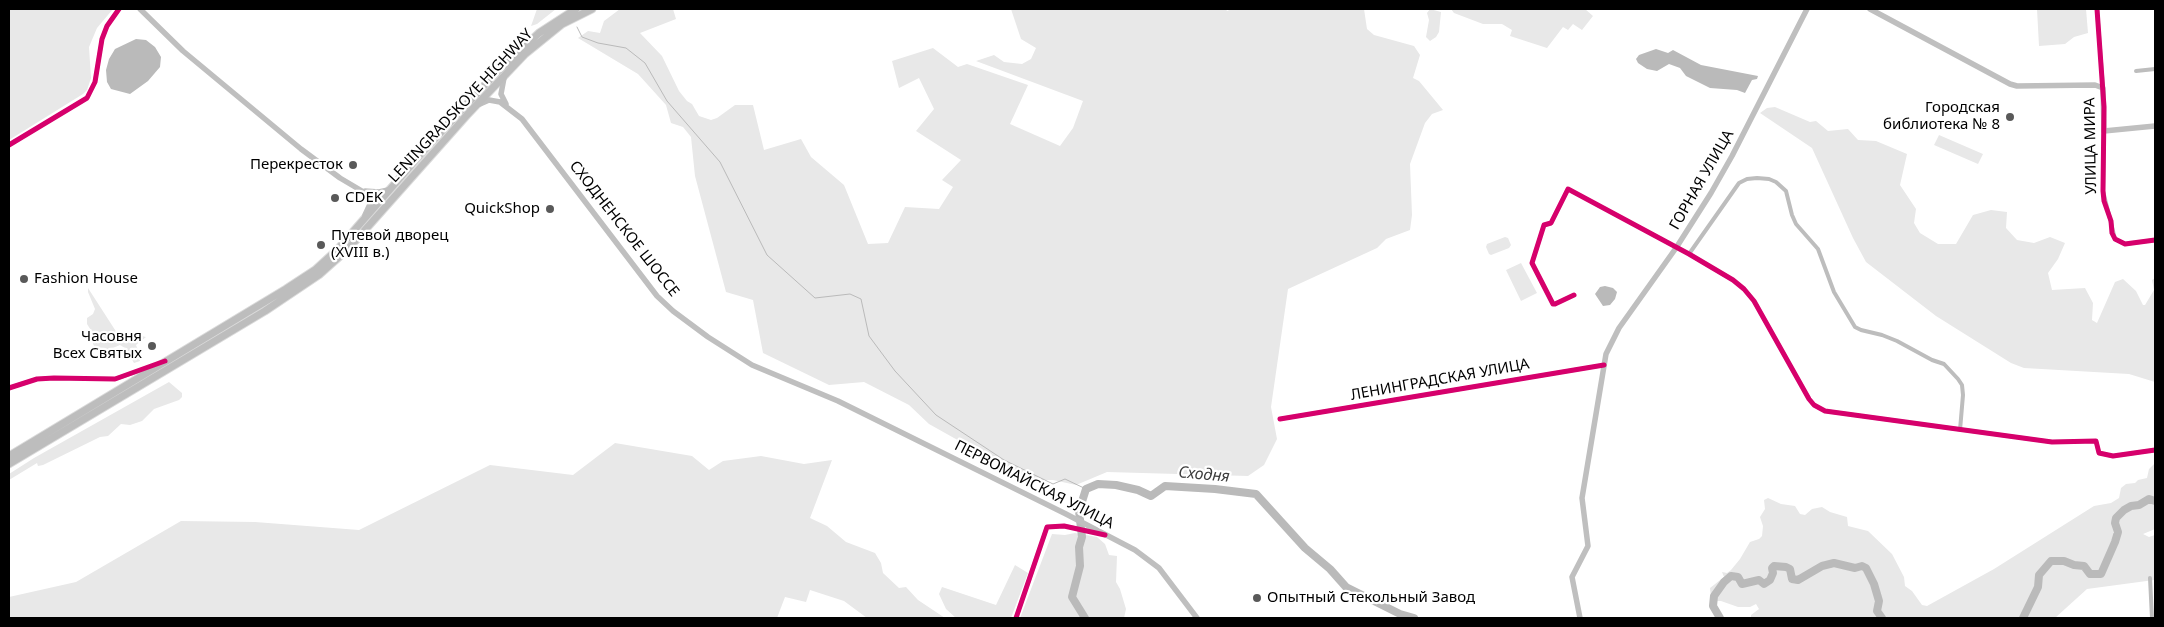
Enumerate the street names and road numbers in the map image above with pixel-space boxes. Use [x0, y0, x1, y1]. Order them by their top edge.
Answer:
street label: LENINGRADSKOYE HIGHWAY [385, 26, 537, 186]
street label: УЛИЦА МИРА [2081, 97, 2101, 195]
street label: ГОРНАЯ УЛИЦА [1666, 127, 1738, 233]
street label: СХОДНЕНСКОЕ ШОССЕ [565, 157, 683, 301]
street label: ЛЕНИНГРАДСКАЯ УЛИЦА [1349, 355, 1531, 405]
street label: ПЕРВОМАЙСКАЯ УЛИЦА [951, 437, 1117, 533]

